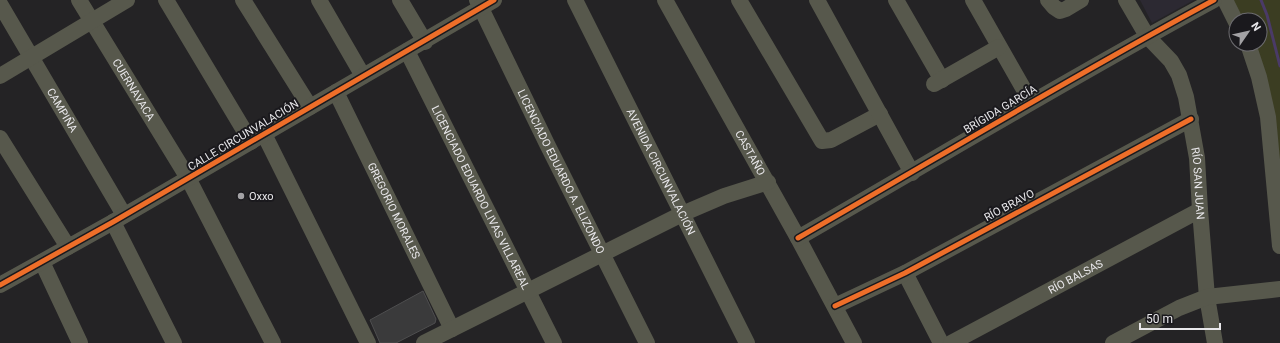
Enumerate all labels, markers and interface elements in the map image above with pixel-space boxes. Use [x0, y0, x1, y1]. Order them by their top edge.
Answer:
north arrow [1228, 12, 1268, 52]
text: N [1248, 20, 1264, 34]
street label: CUERNAVACA [110, 57, 158, 124]
street label: BRÍGIDA GARCÍA [961, 82, 1040, 136]
street label: CAMPIÑA [44, 86, 80, 135]
street label: LICENCIADO EDUARDO A. ELIZONDO [514, 87, 607, 256]
street label: CALLE CIRCUNVALACIÓN [186, 97, 301, 174]
street label: LICENCIADO EDUARDO LIVAS VILLAREAL [428, 103, 532, 292]
street label: AVENIDA CIRCUNVALACIÓN [624, 107, 698, 237]
street label: CASTAÑO [732, 128, 768, 178]
street label: RÍO SAN JUAN [1188, 146, 1207, 220]
street label: GREGORIO MORALES [365, 160, 423, 261]
street label: RÍO BRAVO [982, 187, 1037, 224]
place label: Oxxo [249, 190, 274, 203]
marker: Oxxo [236, 191, 246, 201]
street label: RÍO BALSAS [1046, 257, 1106, 297]
scale bar [1140, 305, 1220, 331]
text: 50 m [1146, 312, 1173, 326]

